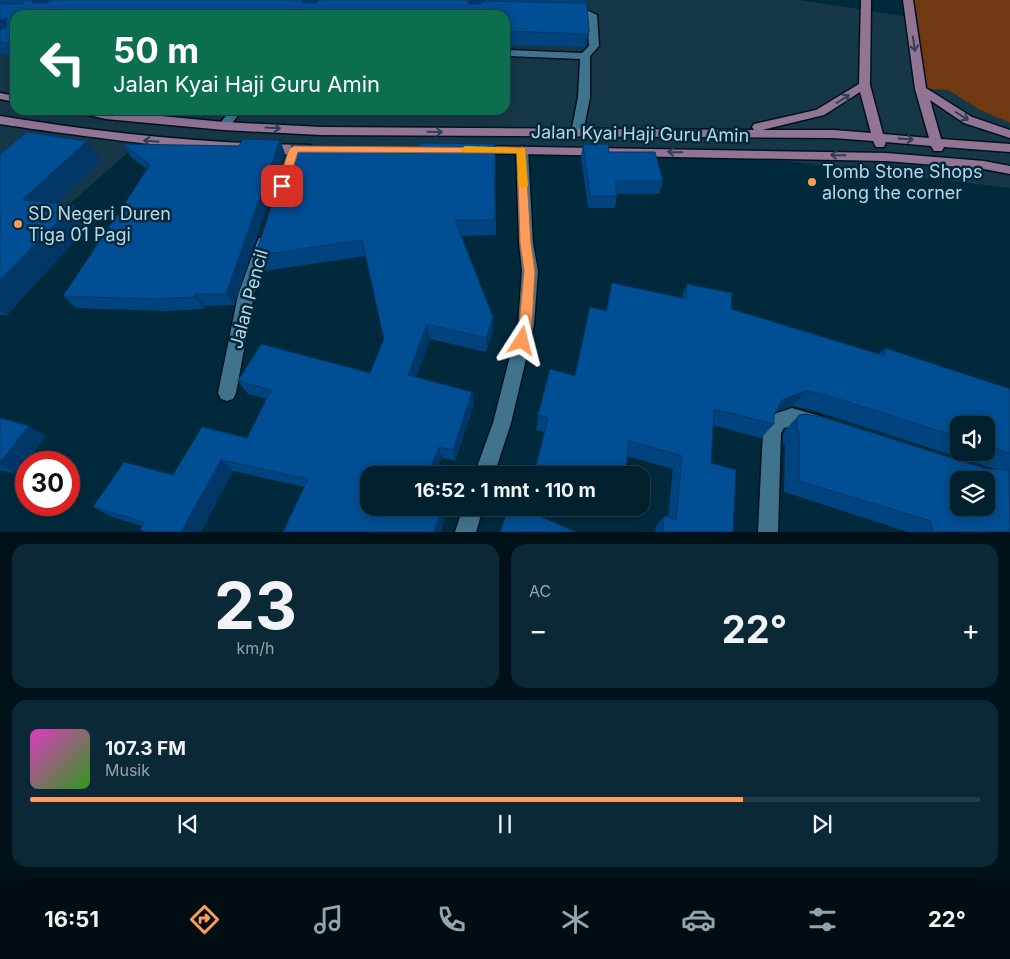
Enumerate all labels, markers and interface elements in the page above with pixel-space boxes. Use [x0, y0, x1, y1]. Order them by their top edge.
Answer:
text: 50 m [113, 29, 199, 71]
icon: left [30, 30, 95, 95]
one-way arrow [910, 36, 920, 52]
text: Jalan Kyai Haji Guru Amin [113, 71, 380, 97]
one-way arrow [836, 93, 850, 103]
one-way arrow [955, 110, 969, 121]
street label: Jalan Kyai Haji Guru Amin [531, 121, 749, 146]
one-way arrow [265, 124, 281, 133]
one-way arrow [426, 127, 443, 137]
one-way arrow [898, 134, 914, 144]
one-way arrow [143, 137, 159, 146]
one-way arrow [667, 148, 683, 157]
one-way arrow [830, 150, 846, 160]
place label: Tomb Stone Shops along the corner [822, 161, 983, 203]
pin [261, 165, 303, 207]
icon: arrive [268, 172, 296, 200]
marker: Tomb Stone Shops along the corner [806, 176, 818, 188]
place label: SD Negeri Duren Tiga 01 Pagi [28, 203, 171, 245]
marker: SD Negeri Duren Tiga 01 Pagi [12, 218, 24, 230]
street label: Jalan Pencil [225, 247, 272, 351]
position arrow [495, 314, 547, 366]
map controls [950, 416, 995, 516]
button: sound [950, 416, 995, 461]
speed limit sign: 30 [15, 451, 80, 516]
button: layers [950, 471, 995, 516]
text: 16:52 · 1 mnt · 110 m [414, 479, 596, 502]
text: 23 [214, 566, 297, 645]
text: AC [529, 581, 551, 601]
text: 22° [722, 606, 787, 652]
text: − [529, 613, 548, 647]
text: + [961, 613, 980, 647]
text: km/h [236, 638, 275, 658]
text: 107.3 FM [105, 737, 186, 760]
text: Musik [105, 760, 150, 780]
icon: previous [174, 810, 202, 838]
icon: pause [491, 810, 519, 838]
icon: next [808, 810, 836, 838]
icon: directions [187, 902, 222, 937]
icon: music [311, 902, 346, 937]
icon: phone [434, 902, 469, 937]
icon: climate [558, 902, 593, 937]
icon: car [681, 902, 716, 937]
icon: filters [805, 902, 840, 937]
text: 16:51 [44, 906, 99, 932]
text: 22° [928, 906, 966, 932]

